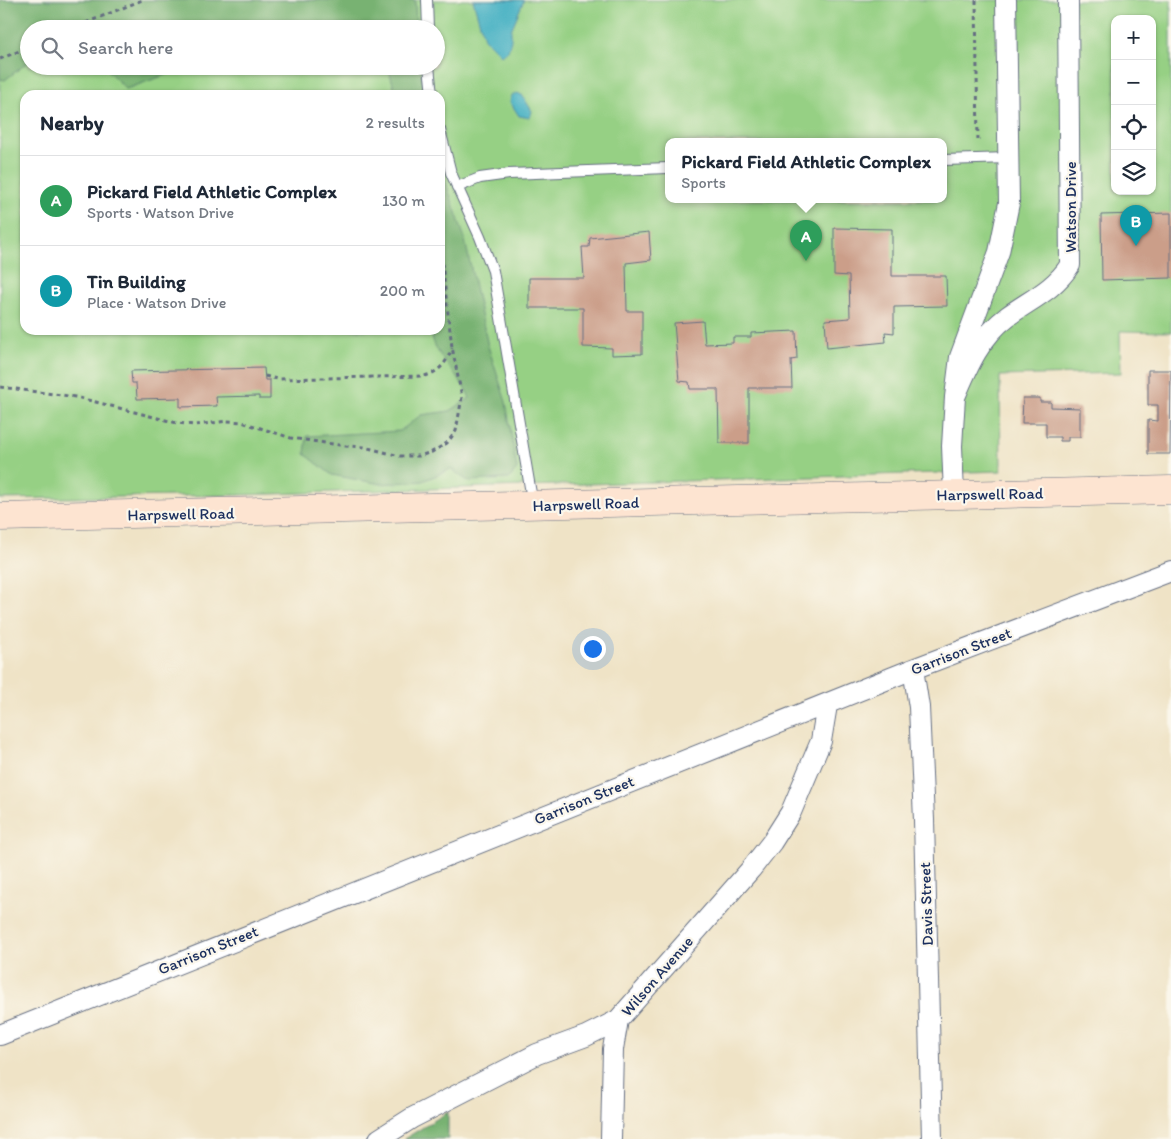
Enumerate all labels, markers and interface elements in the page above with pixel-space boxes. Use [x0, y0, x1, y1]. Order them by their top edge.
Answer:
map controls [1111, 15, 1156, 195]
button: + [1111, 15, 1156, 60]
search box [20, 20, 445, 75]
icon: search [38, 34, 66, 62]
text: Search here [78, 36, 173, 59]
button: − [1111, 60, 1156, 105]
button: locate [1111, 105, 1156, 150]
text: Nearby [40, 110, 104, 135]
text: 2 results [365, 113, 425, 132]
popup [665, 138, 947, 203]
text: Pickard Field Athletic Complex [681, 150, 931, 173]
button: layers [1111, 150, 1156, 195]
street label: Watson Drive [1061, 161, 1080, 253]
text: Sports [681, 173, 726, 192]
text: Pickard Field Athletic Complex [87, 180, 337, 203]
text: A [51, 191, 61, 210]
text: 130 m [382, 191, 425, 210]
text: Sports · Watson Drive [87, 203, 234, 222]
pin: B [1120, 205, 1152, 246]
pin: A [790, 220, 822, 261]
text: Tin Building [87, 270, 186, 293]
text: B [51, 281, 61, 300]
text: 200 m [380, 281, 425, 300]
text: Place · Watson Drive [87, 293, 226, 312]
street label: Harpswell Road [936, 484, 1044, 504]
street label: Harpswell Road [532, 493, 640, 515]
street label: Harpswell Road [127, 504, 235, 524]
street label: Garrison Street [908, 623, 1014, 679]
your location [580, 636, 606, 662]
street label: Garrison Street [531, 771, 637, 829]
street label: Davis Street [915, 862, 937, 946]
street label: Garrison Street [155, 921, 261, 979]
street label: Wilson Avenue [617, 932, 697, 1020]

